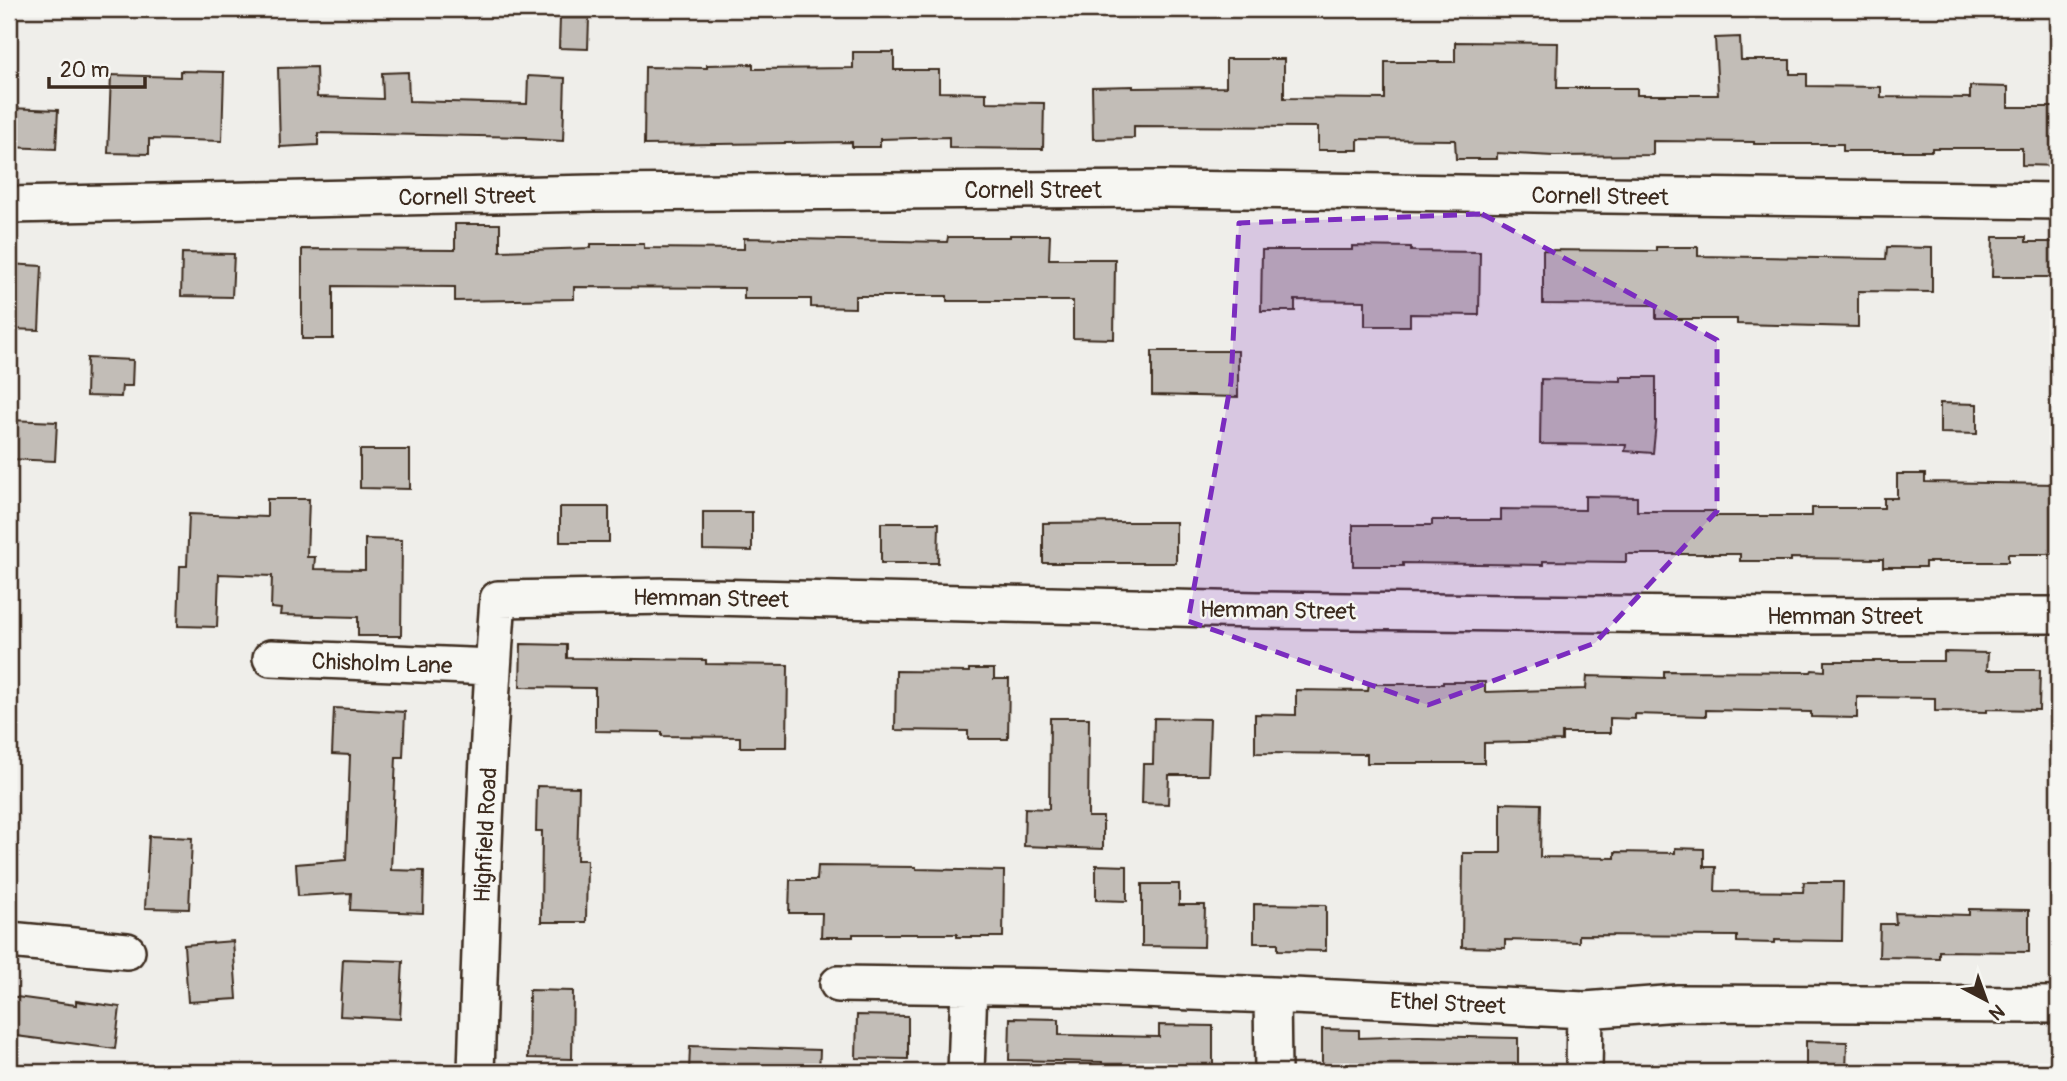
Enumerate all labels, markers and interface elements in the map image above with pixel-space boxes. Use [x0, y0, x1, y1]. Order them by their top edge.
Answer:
scale bar [49, 46, 145, 90]
text: 20 m [60, 57, 109, 84]
street label: Cornell Street [964, 176, 1102, 205]
street label: Cornell Street [398, 181, 537, 212]
street label: Cornell Street [1531, 181, 1670, 212]
street label: Hemman Street [633, 583, 790, 614]
street label: Hemman Street [1200, 595, 1357, 626]
street label: Hemman Street [1767, 602, 1924, 631]
street label: Chisholm Lane [311, 647, 454, 680]
street label: Highfield Road [467, 767, 504, 903]
north arrow [1952, 965, 2022, 1036]
street label: Ethel Street [1389, 986, 1507, 1021]
text: N [1984, 999, 2009, 1025]

